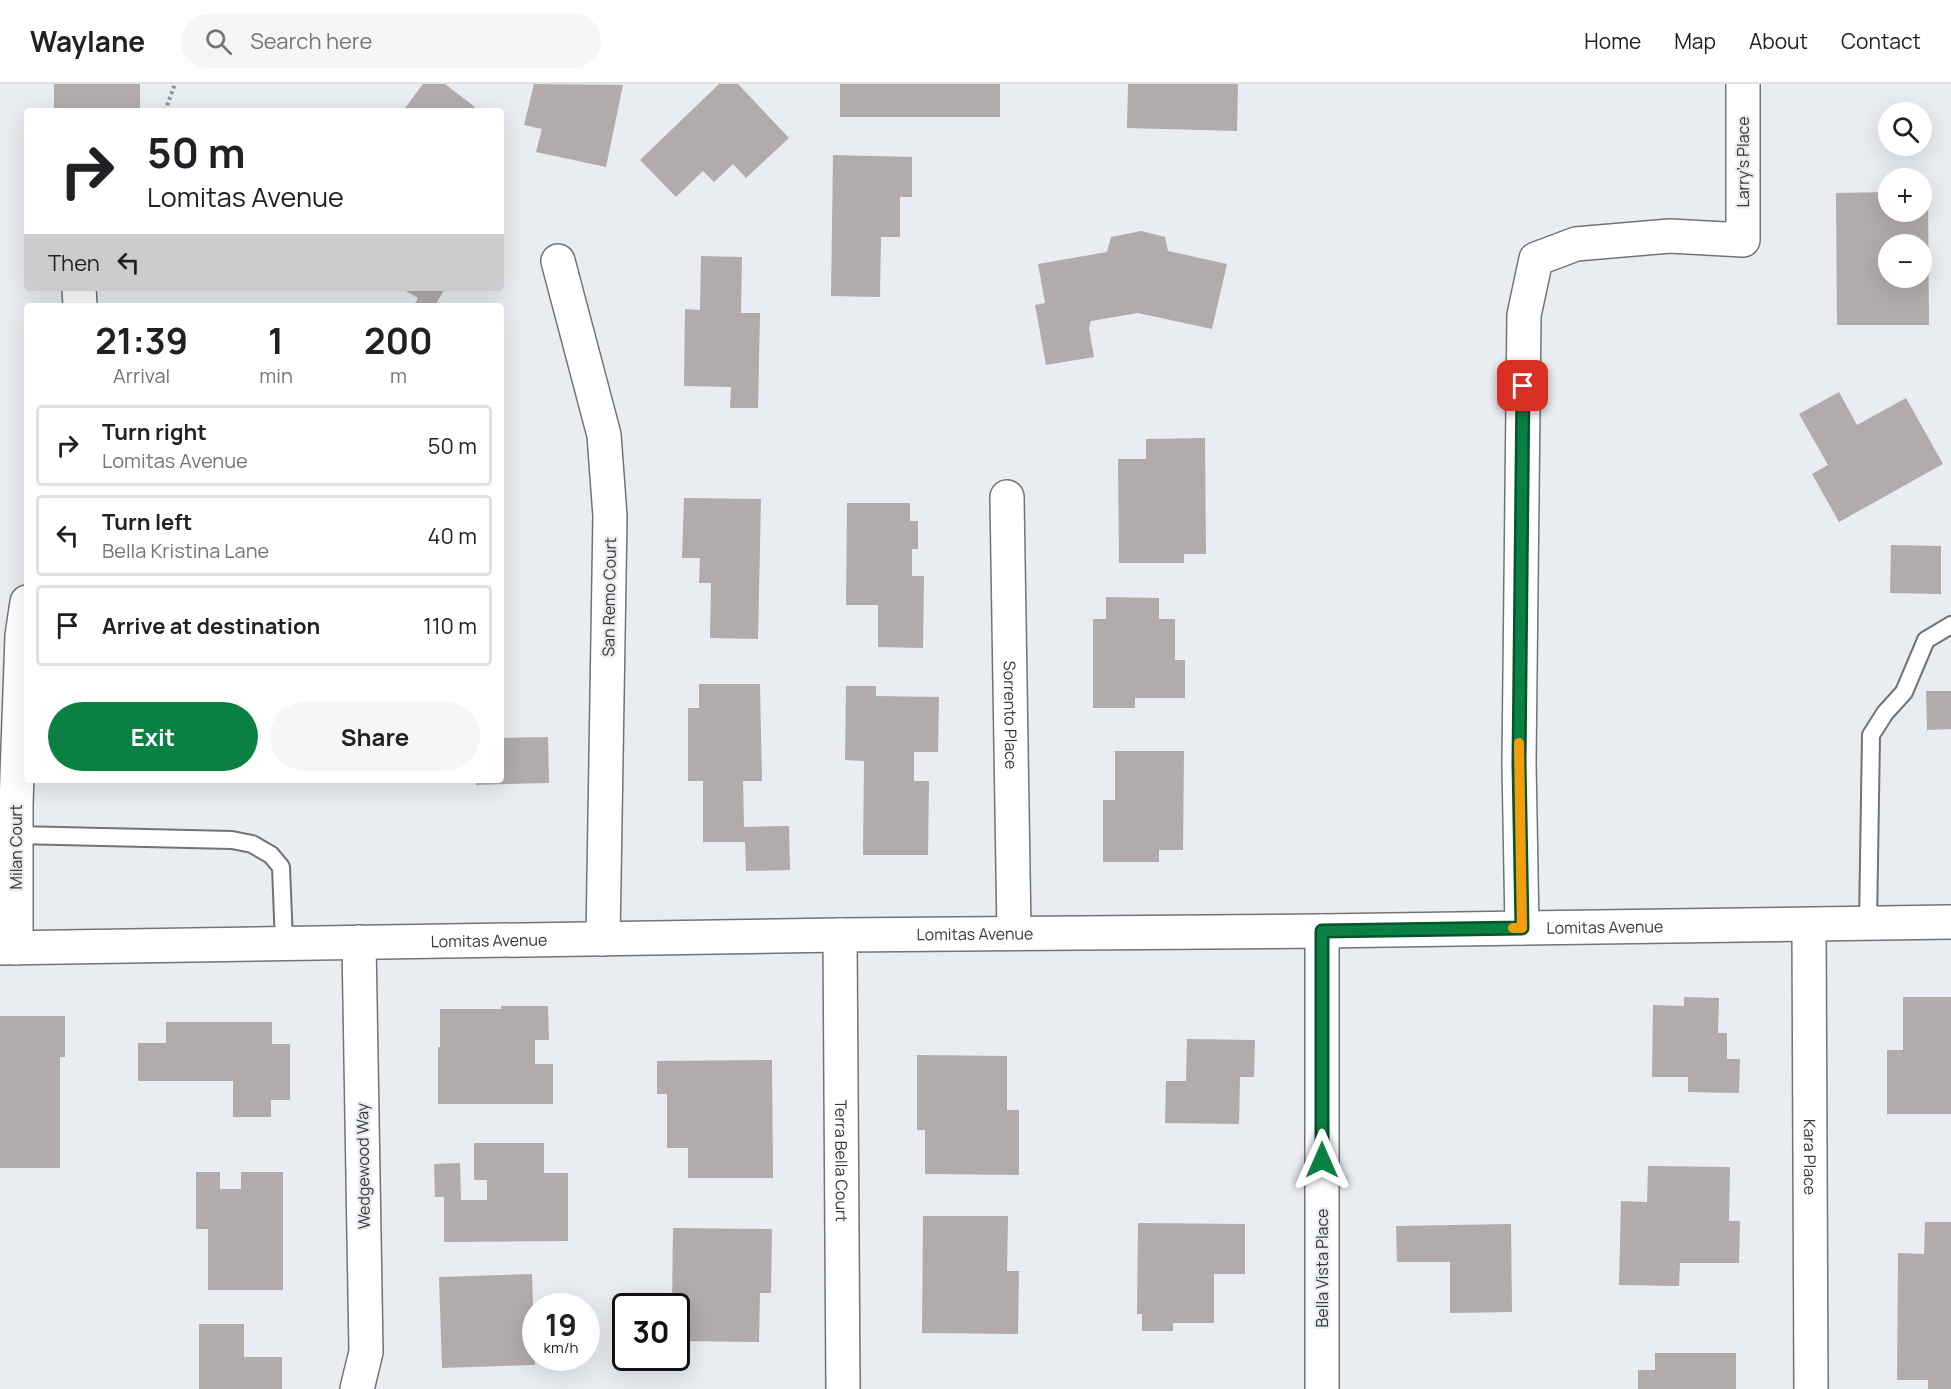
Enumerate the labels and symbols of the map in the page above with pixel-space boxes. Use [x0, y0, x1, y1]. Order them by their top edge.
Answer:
street label: Larry's Place [1732, 116, 1754, 208]
pin [1497, 360, 1548, 411]
street label: San Remo Court [597, 537, 621, 657]
street label: Sorrento Place [999, 661, 1022, 769]
street label: Milan Court [5, 804, 27, 890]
street label: Lomitas Avenue [1546, 915, 1663, 939]
street label: Lomitas Avenue [916, 922, 1033, 945]
street label: Lomitas Avenue [430, 929, 547, 952]
street label: Terra Bella Court [830, 1100, 853, 1222]
street label: Wedgewood Way [351, 1102, 375, 1229]
street label: Kara Place [1799, 1119, 1821, 1195]
position arrow [1290, 1128, 1354, 1192]
street label: Bella Vista Place [1311, 1209, 1333, 1327]
speed limit sign: 30 [612, 1293, 690, 1371]

